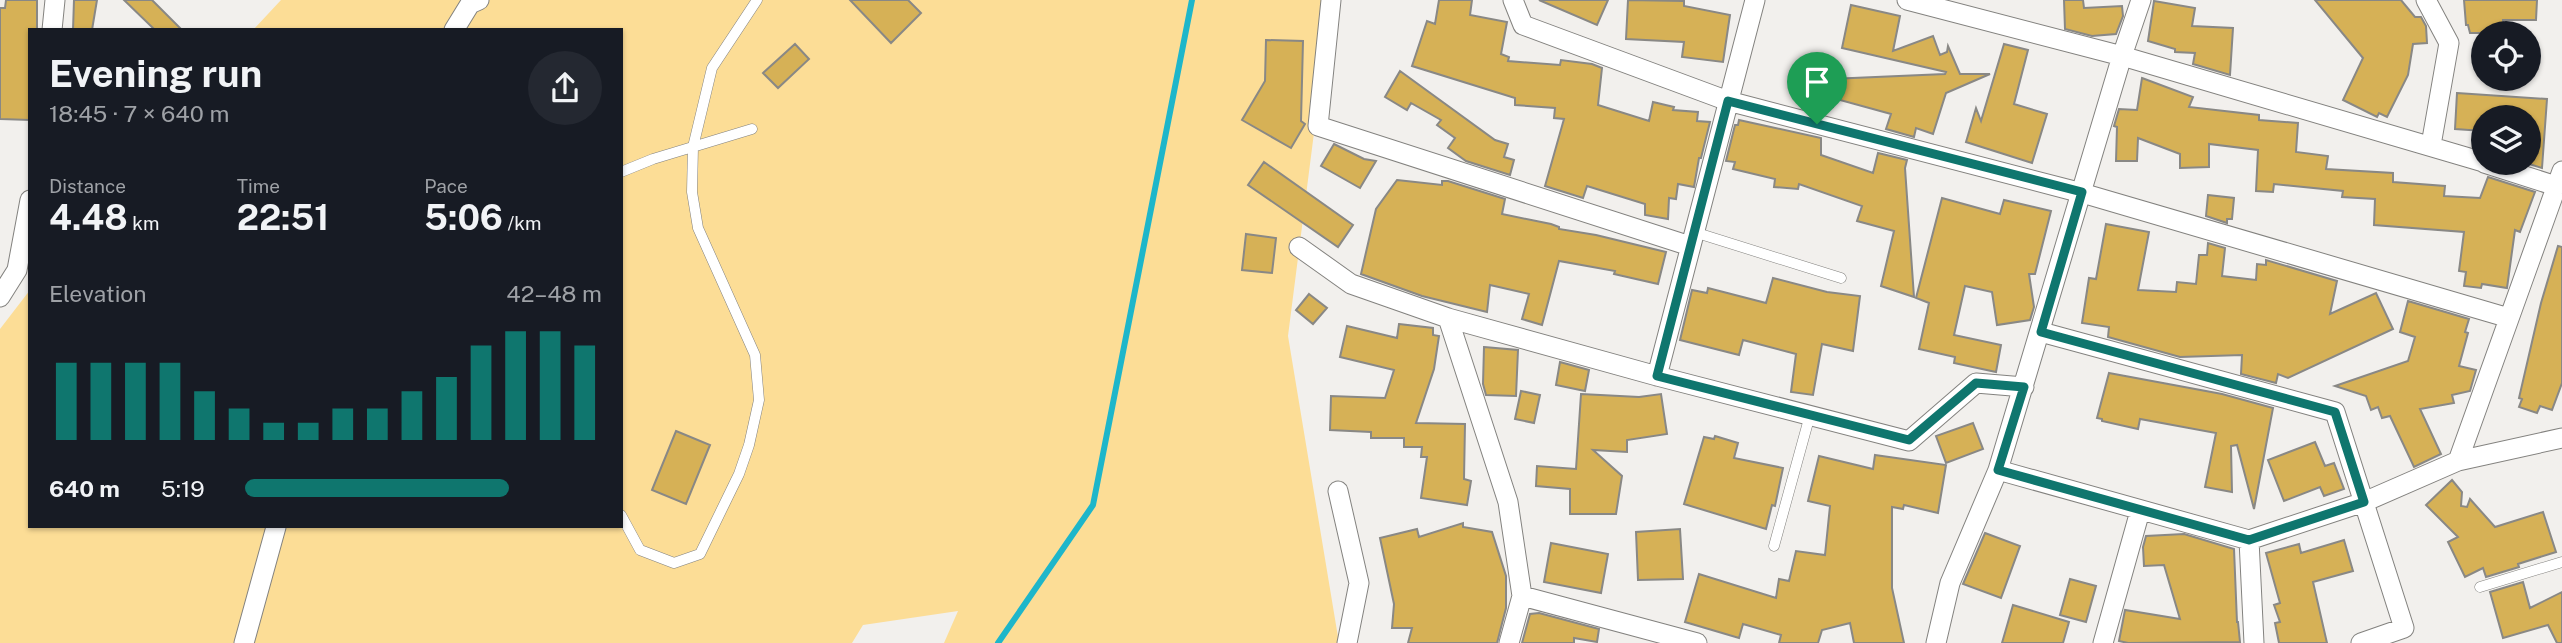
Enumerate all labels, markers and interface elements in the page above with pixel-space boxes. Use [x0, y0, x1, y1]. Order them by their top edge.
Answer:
map controls [2471, 21, 2541, 175]
button: locate [2471, 21, 2541, 91]
text: Evening run [49, 51, 262, 96]
button: share [528, 51, 602, 125]
pin [1787, 52, 1847, 124]
icon: arrive [1798, 63, 1836, 101]
text: 18:45 · 7 × 640 m [49, 100, 229, 127]
button: layers [2471, 105, 2541, 175]
text: Distance [49, 175, 126, 197]
text: Time [237, 175, 280, 197]
text: Pace [424, 175, 468, 197]
text: 4.48 [49, 197, 128, 238]
text: 22:51 [237, 197, 329, 238]
text: 5:06 [424, 197, 503, 238]
text: km [128, 212, 159, 234]
text: /km [503, 212, 541, 234]
text: Elevation [49, 280, 147, 307]
text: 42–48 m [506, 280, 602, 307]
text: 640 m [49, 475, 120, 502]
text: 5:19 [161, 475, 205, 502]

